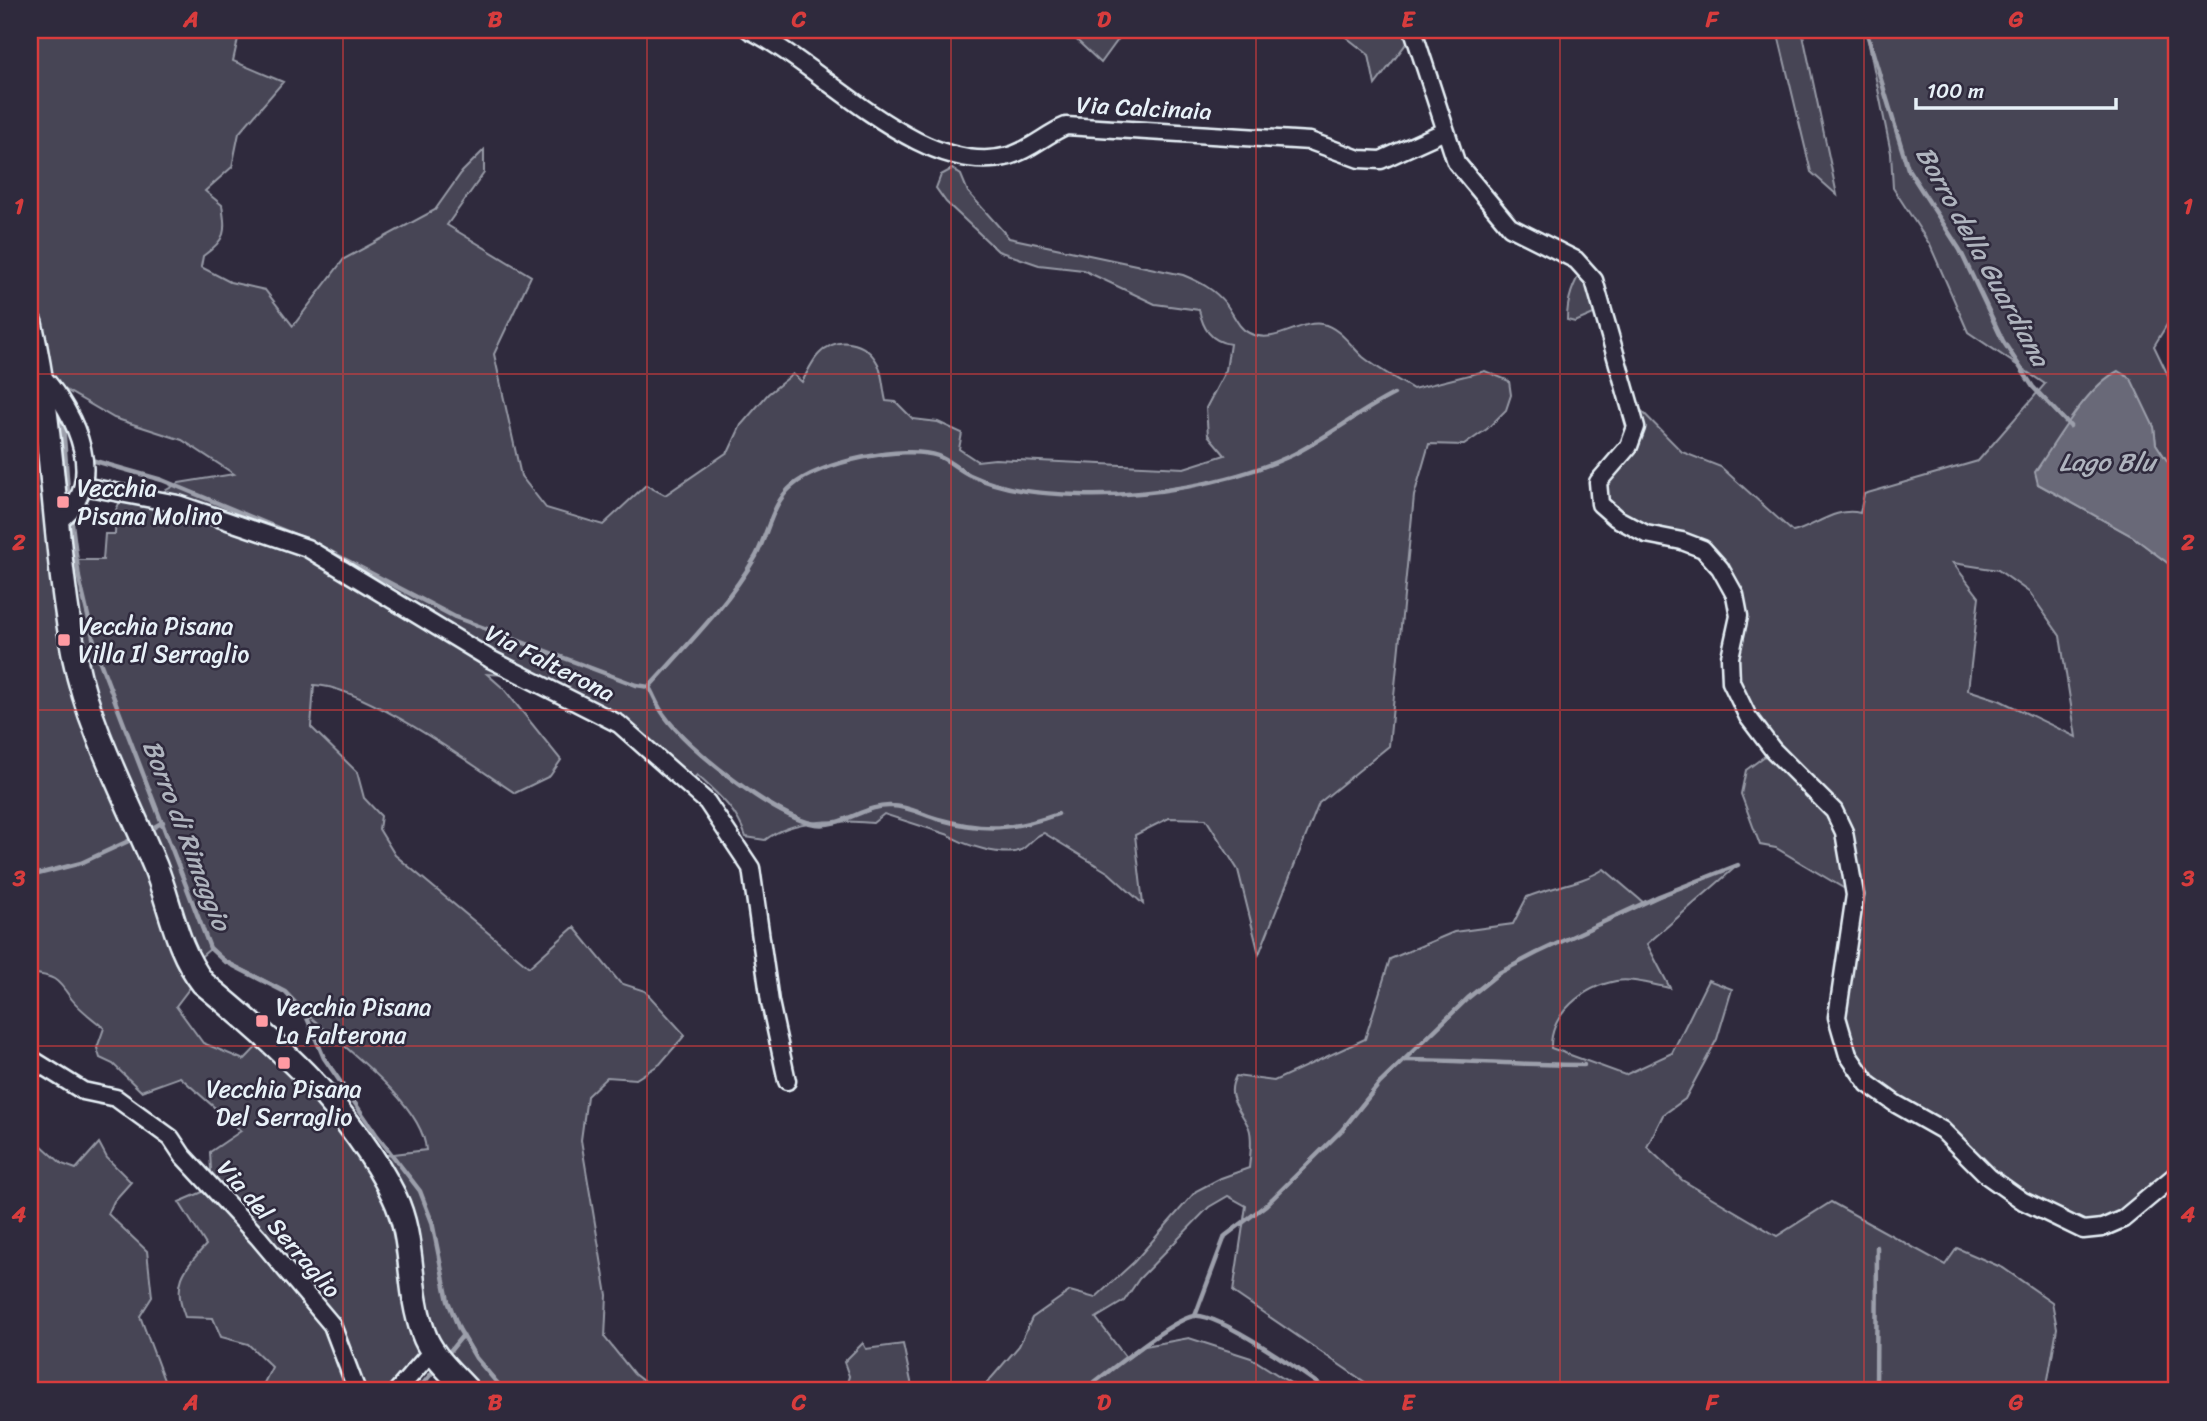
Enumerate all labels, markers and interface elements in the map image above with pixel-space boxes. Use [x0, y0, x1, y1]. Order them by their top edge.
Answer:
text: A [182, 0, 199, 40]
text: B [488, 0, 503, 40]
text: C [791, 0, 807, 40]
text: D [1097, 0, 1112, 40]
text: E [1402, 0, 1417, 40]
text: F [1705, 0, 1720, 40]
text: G [2008, 0, 2024, 40]
scale bar [1916, 66, 2116, 110]
text: 100 m [1927, 72, 1984, 110]
street label: Via Calcinaia [1075, 83, 1213, 133]
water label: Borro della Guardiana [1903, 137, 2064, 378]
text: 1 [14, 186, 24, 227]
text: 1 [2183, 186, 2193, 227]
water label: Lago Blu [2059, 439, 2158, 485]
place label: Vecchia Pisana Molino [77, 467, 223, 537]
marker: Vecchia Pisana Molino [55, 494, 71, 510]
text: 2 [11, 522, 26, 563]
text: 2 [2180, 522, 2195, 563]
place label: Vecchia Pisana Villa Il Serraglio [78, 605, 249, 675]
street label: Via Falterona [478, 612, 622, 714]
marker: Vecchia Pisana Villa Il Serraglio [56, 632, 72, 648]
water label: Borro di Rimaggio [129, 733, 246, 940]
text: 3 [12, 858, 26, 899]
text: 3 [2181, 858, 2195, 899]
place label: Vecchia Pisana La Falterona [276, 986, 431, 1056]
marker: Vecchia Pisana La Falterona [254, 1013, 270, 1029]
marker: Vecchia Pisana Del Serraglio [276, 1055, 292, 1071]
place label: Vecchia Pisana Del Serraglio [206, 1068, 362, 1138]
street label: Via del Serraglio [206, 1150, 352, 1308]
text: 4 [11, 1194, 27, 1235]
text: 4 [2180, 1194, 2196, 1235]
text: A [182, 1382, 199, 1421]
text: B [488, 1382, 503, 1421]
text: C [791, 1382, 807, 1421]
text: D [1097, 1382, 1112, 1421]
text: E [1402, 1382, 1417, 1421]
text: F [1705, 1382, 1720, 1421]
text: G [2008, 1382, 2024, 1421]

